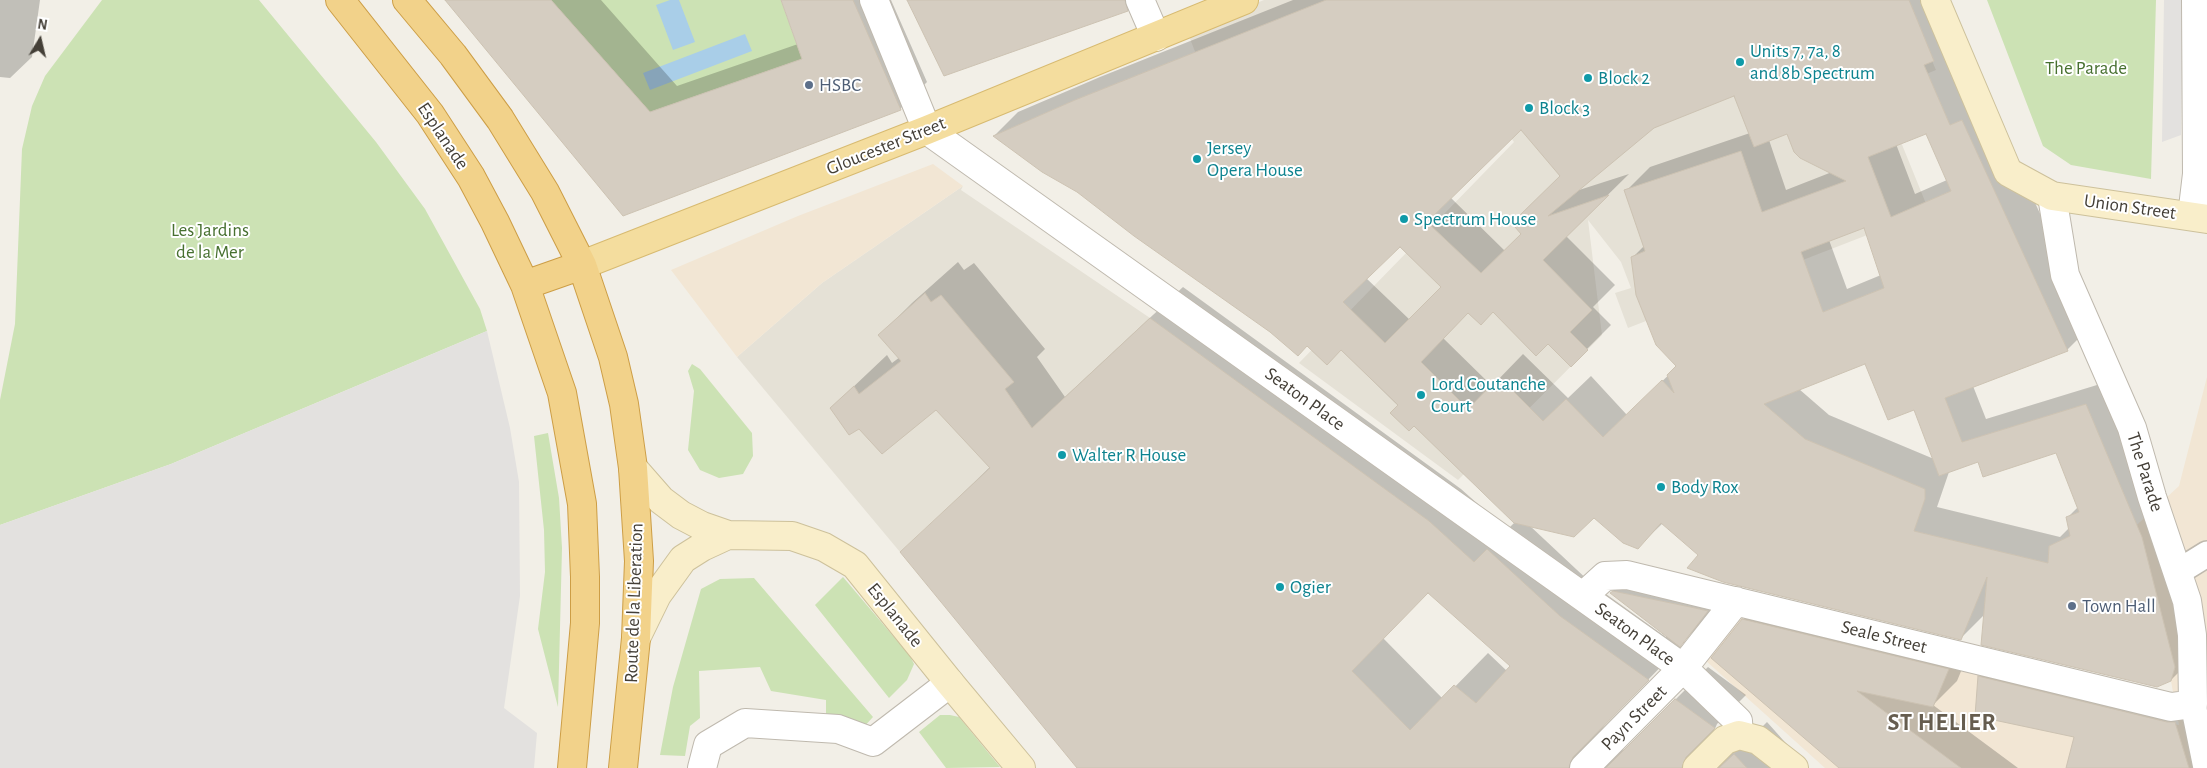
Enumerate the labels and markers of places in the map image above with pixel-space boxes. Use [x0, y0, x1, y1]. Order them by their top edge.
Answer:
place label: Units 7, 7a, 8 and 8b Spectrum [1750, 40, 1875, 84]
marker: Units 7, 7a, 8 and 8b Spectrum [1734, 56, 1746, 68]
place label: Block 2 [1598, 67, 1650, 89]
marker: Block 2 [1582, 72, 1594, 84]
place label: HSBC [819, 74, 861, 96]
marker: HSBC [803, 79, 815, 91]
place label: Block 3 [1539, 97, 1590, 119]
marker: Block 3 [1523, 102, 1535, 114]
place label: Jersey Opera House [1207, 137, 1303, 181]
marker: Jersey Opera House [1191, 153, 1203, 165]
place label: Spectrum House [1414, 208, 1536, 230]
marker: Spectrum House [1398, 213, 1410, 225]
place label: Lord Coutanche Court [1431, 373, 1546, 417]
marker: Lord Coutanche Court [1415, 389, 1427, 401]
place label: Walter R House [1072, 444, 1186, 466]
marker: Walter R House [1056, 449, 1068, 461]
place label: Body Rox [1671, 476, 1739, 498]
marker: Body Rox [1655, 481, 1667, 493]
place label: Ogier [1290, 576, 1331, 598]
marker: Ogier [1274, 581, 1286, 593]
place label: Town Hall [2082, 595, 2156, 617]
marker: Town Hall [2066, 600, 2078, 612]

